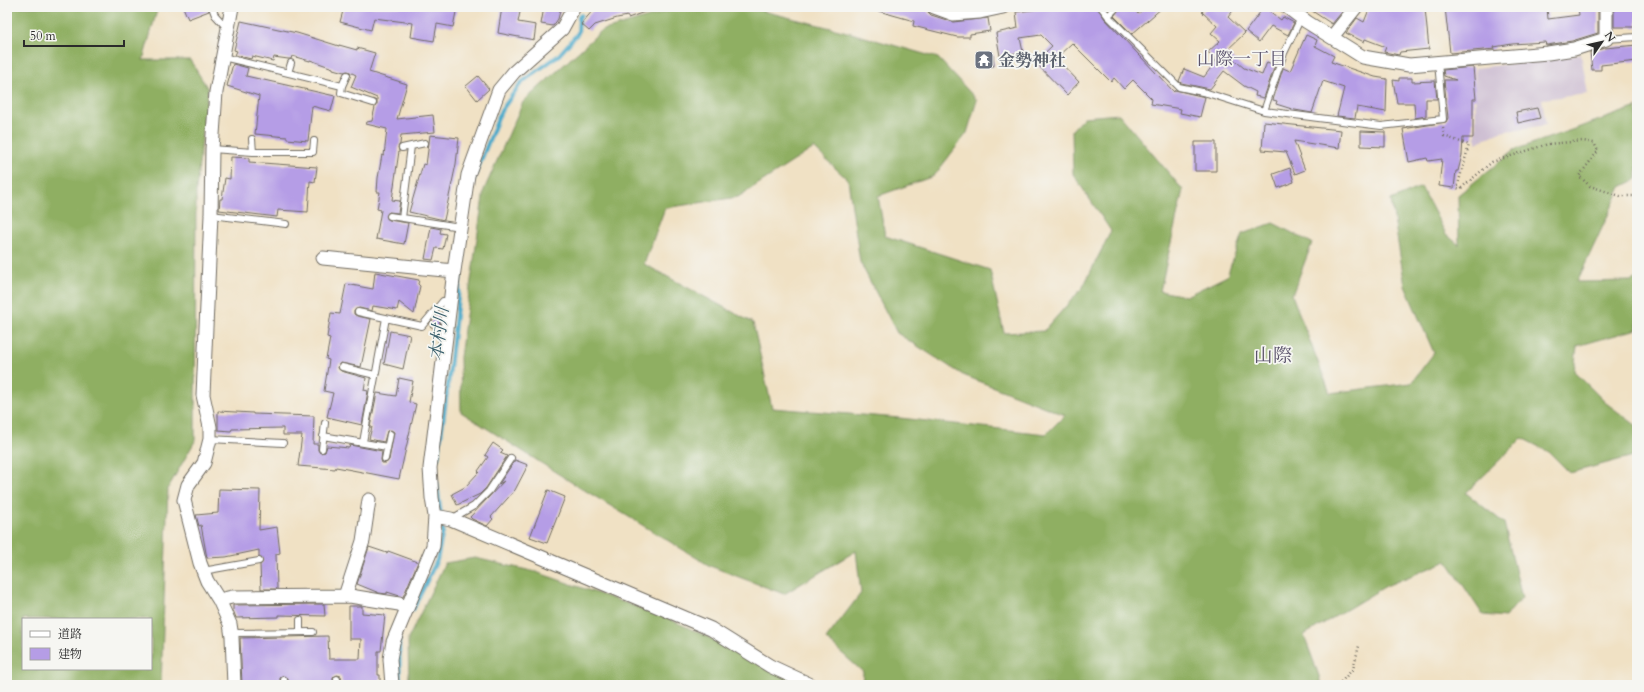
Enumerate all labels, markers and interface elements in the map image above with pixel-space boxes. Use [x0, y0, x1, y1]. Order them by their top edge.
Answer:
scale bar [24, 22, 124, 48]
north arrow [1582, 22, 1622, 62]
text: 50 m [30, 28, 57, 44]
text: N [1601, 29, 1619, 45]
district label: 山際一丁目 [1197, 47, 1287, 72]
temple icon: 金勢神社 [973, 49, 995, 71]
place label: 金勢神社 [998, 49, 1066, 72]
water label: 本村川 [424, 304, 455, 362]
district label: 山際 [1254, 343, 1292, 369]
legend [22, 618, 152, 670]
text: 道路 [58, 626, 82, 642]
text: 建物 [58, 646, 82, 662]

